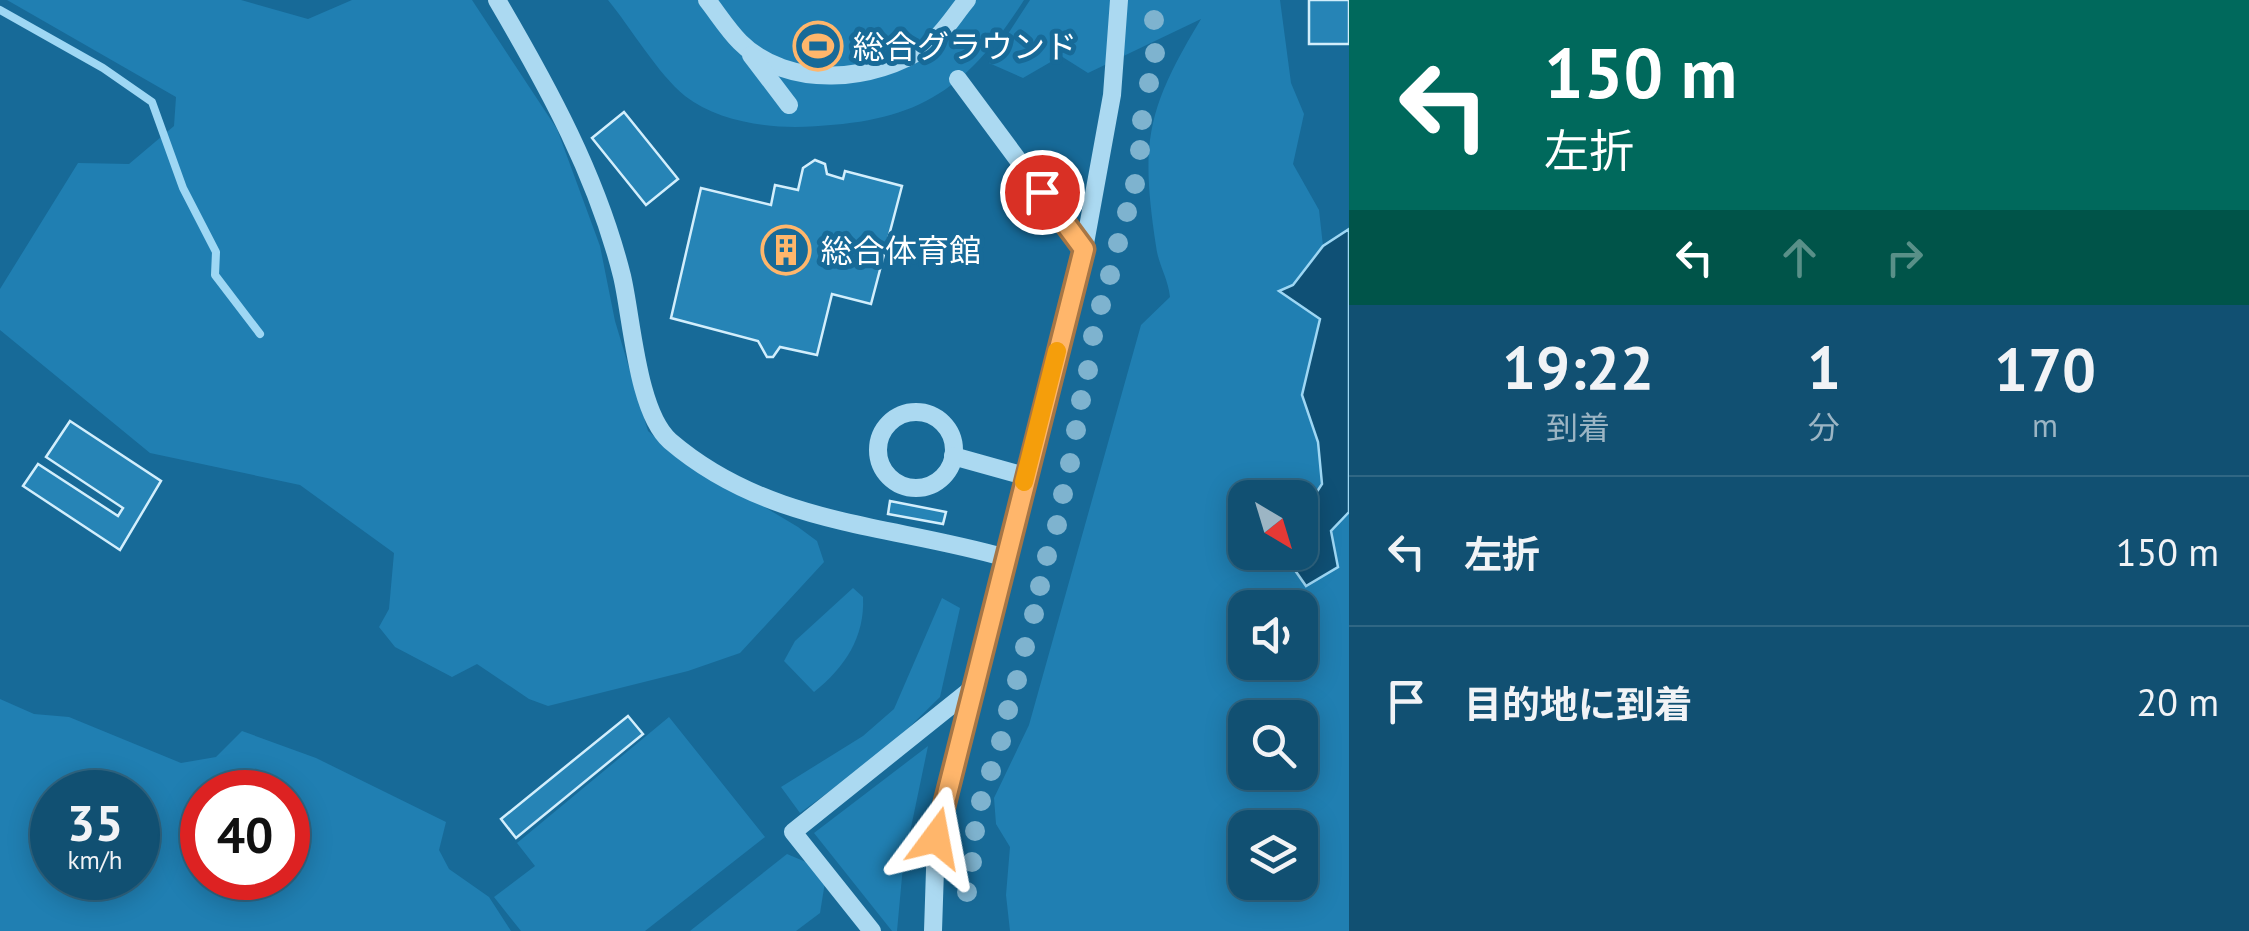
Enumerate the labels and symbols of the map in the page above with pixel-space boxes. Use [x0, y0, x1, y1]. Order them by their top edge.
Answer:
sports icon: 総合グラウンド [792, 20, 844, 72]
place label: 総合グラウンド [853, 25, 1077, 67]
pin [1000, 150, 1085, 235]
building icon: 総合体育館 [760, 224, 812, 276]
place label: 総合体育館 [821, 229, 981, 271]
north arrow [1228, 480, 1318, 570]
speed limit sign: 40 [180, 770, 310, 900]
position arrow [884, 786, 988, 890]

